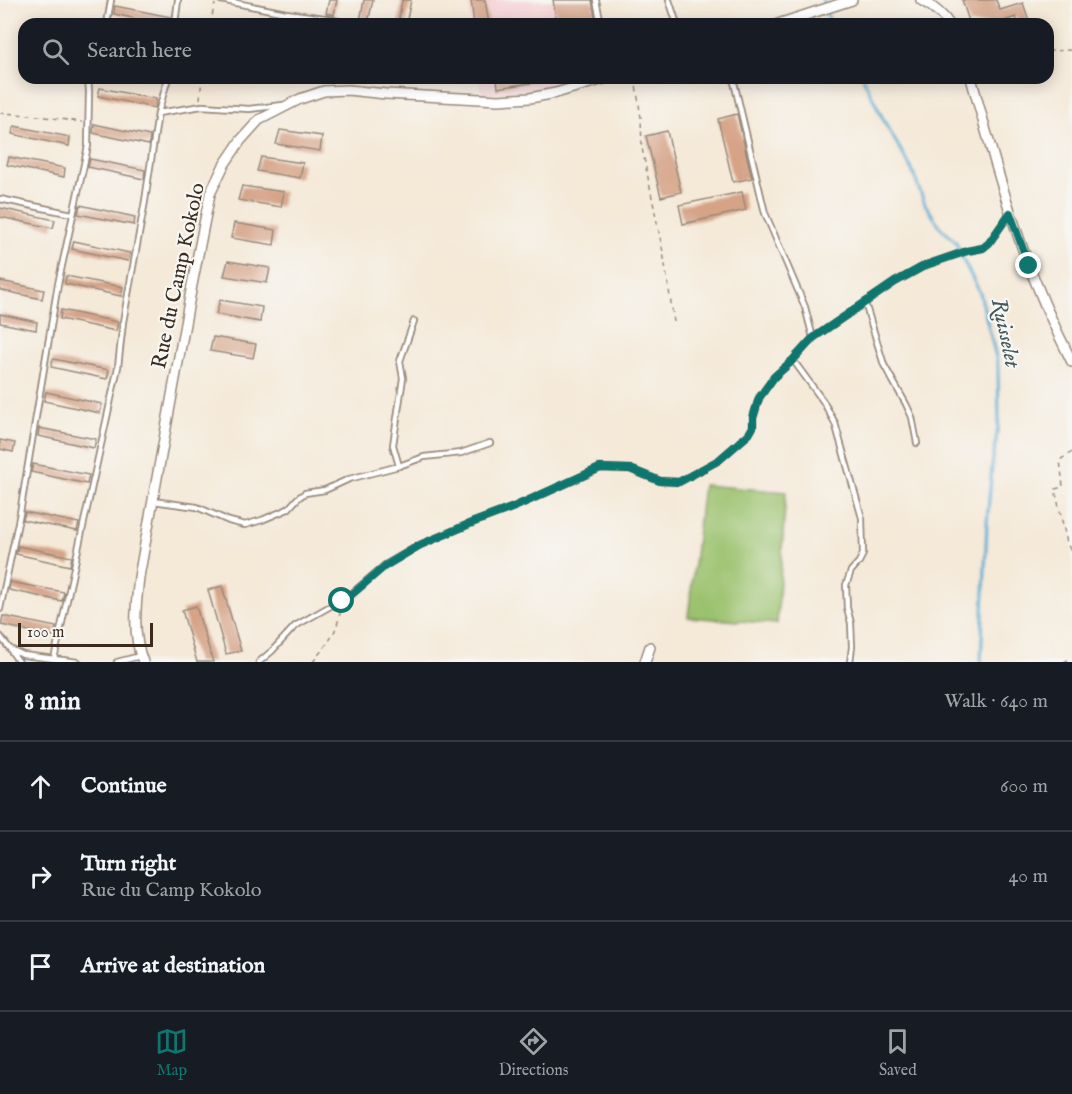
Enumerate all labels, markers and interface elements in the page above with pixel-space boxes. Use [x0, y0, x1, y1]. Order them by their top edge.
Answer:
search box [18, 18, 1054, 84]
icon: search [39, 35, 72, 68]
text: Search here [87, 37, 192, 65]
street label: Rue du Camp Kokolo [146, 181, 212, 371]
route end [1015, 252, 1041, 278]
water label: Ruisselet [984, 296, 1026, 371]
route start [328, 587, 354, 613]
scale bar [18, 620, 153, 648]
text: 100 m [27, 623, 64, 643]
text: 8 min [24, 685, 81, 718]
text: Walk · 640 m [944, 689, 1048, 714]
icon: ahead [24, 770, 57, 803]
text: Continue [81, 772, 167, 800]
text: 600 m [1000, 774, 1048, 799]
text: Turn right [81, 850, 176, 878]
icon: right [24, 860, 57, 893]
text: 40 m [1009, 864, 1048, 889]
text: Rue du Camp Kokolo [81, 878, 261, 903]
icon: arrive [24, 950, 57, 983]
text: Arrive at destination [81, 952, 265, 980]
tab: Map [155, 1025, 188, 1081]
tab: Directions [499, 1025, 568, 1081]
tab: Saved [879, 1025, 917, 1081]

